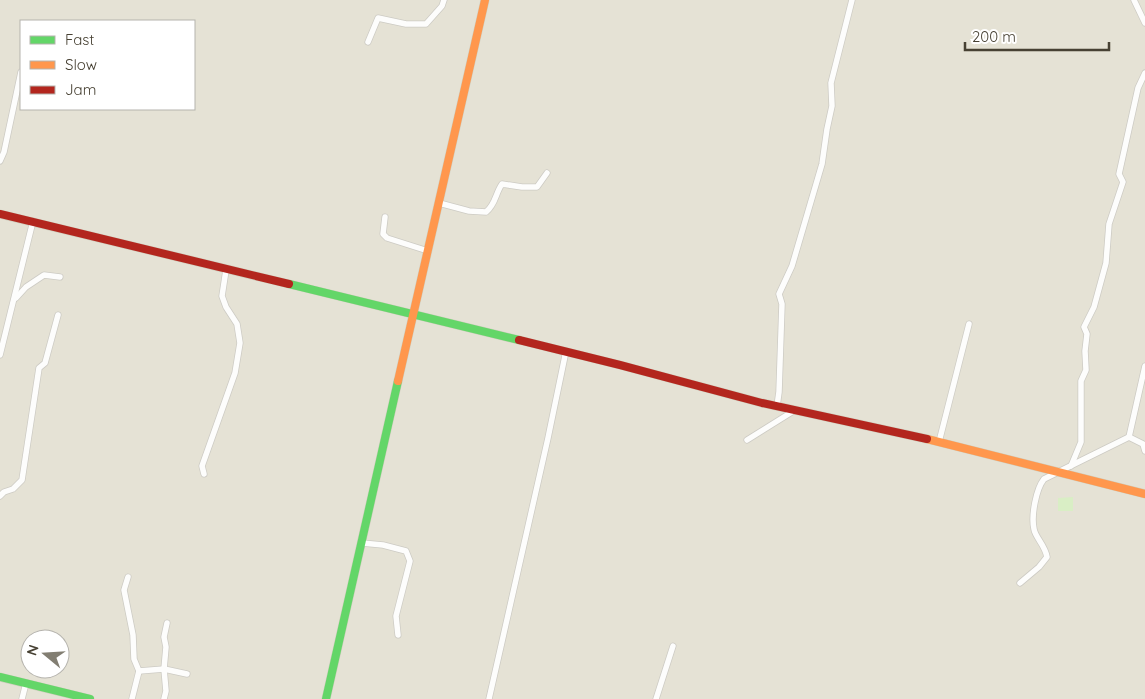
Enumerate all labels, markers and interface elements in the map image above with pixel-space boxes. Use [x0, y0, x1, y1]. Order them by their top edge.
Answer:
legend [20, 20, 195, 110]
scale bar [965, 20, 1109, 52]
text: 200 m [972, 27, 1016, 46]
text: Fast [65, 30, 94, 49]
text: Slow [65, 55, 97, 74]
text: Jam [65, 80, 96, 99]
north arrow [20, 629, 70, 679]
text: N [22, 642, 43, 658]

